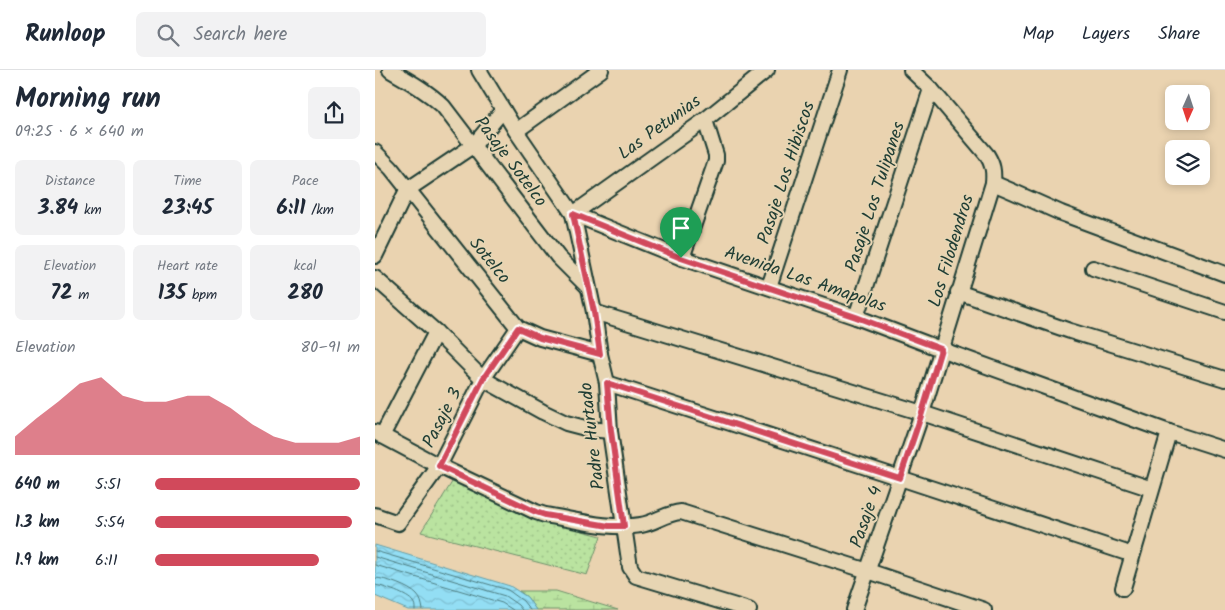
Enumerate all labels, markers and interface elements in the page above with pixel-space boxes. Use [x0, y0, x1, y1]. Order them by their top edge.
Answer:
search box [136, 12, 486, 57]
text: Runloop [25, 15, 106, 54]
text: Search here [194, 20, 287, 50]
text: Map [1023, 20, 1054, 49]
text: Layers [1082, 20, 1130, 49]
text: Share [1158, 20, 1200, 49]
icon: search [154, 21, 182, 49]
text: Morning run [15, 77, 161, 122]
north arrow [1165, 85, 1210, 130]
map controls [1165, 85, 1210, 185]
button: share [308, 87, 360, 139]
street label: Las Petunias [612, 88, 708, 168]
street label: Pasaje Los Hibiscos [750, 98, 824, 248]
street label: Pasaje Sotelco [466, 110, 554, 214]
street label: Pasaje Los Tulipanes [838, 118, 914, 276]
text: 09:25 · 6 × 640 m [15, 119, 144, 144]
button: layers [1165, 140, 1210, 185]
text: Distance [45, 170, 95, 192]
text: Time [173, 170, 202, 192]
text: Pace [292, 170, 319, 192]
street label: Los Filodendros [921, 191, 983, 311]
text: 3.84 [38, 192, 78, 225]
text: 23:45 [162, 192, 213, 225]
text: 6:11 [276, 192, 306, 225]
text: km [78, 199, 102, 221]
text: /km [306, 199, 334, 221]
pin [660, 207, 702, 258]
icon: arrive [667, 214, 695, 242]
street label: Sotelco [461, 231, 517, 291]
street label: Avenida Las Amapolas [720, 239, 890, 321]
text: Elevation [43, 255, 96, 277]
text: Heart rate [157, 255, 218, 277]
text: kcal [294, 255, 317, 277]
text: 72 [50, 277, 73, 310]
text: 135 [158, 277, 186, 310]
text: 280 [287, 277, 323, 310]
text: m [73, 284, 89, 306]
text: bpm [186, 284, 217, 306]
text: Elevation [15, 335, 76, 360]
text: 80–91 m [301, 335, 360, 360]
street label: Padre Hurtado [572, 381, 614, 491]
street label: Pasaje 3 [415, 383, 471, 453]
text: 640 m [15, 472, 60, 497]
text: 5:51 [95, 472, 121, 497]
street label: Pasaje 4 [843, 482, 891, 552]
text: 1.3 km [15, 510, 60, 535]
text: 5:54 [95, 510, 125, 535]
text: 1.9 km [15, 548, 59, 573]
text: 6:11 [95, 548, 118, 573]

